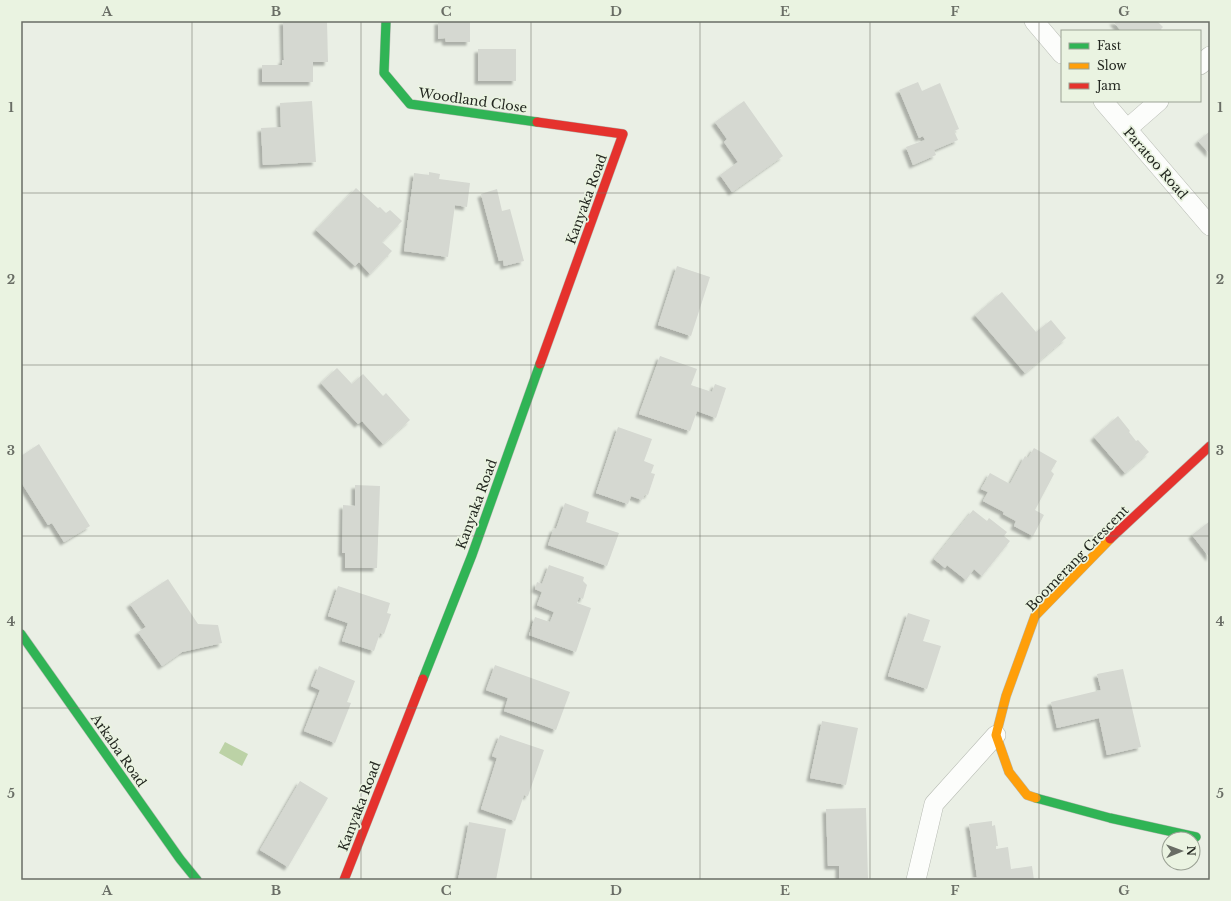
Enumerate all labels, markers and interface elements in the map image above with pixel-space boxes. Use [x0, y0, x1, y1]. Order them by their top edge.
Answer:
text: A [101, 3, 113, 20]
text: B [271, 3, 281, 20]
text: C [441, 3, 452, 20]
text: D [610, 3, 622, 20]
text: E [780, 3, 790, 20]
text: F [951, 3, 960, 20]
text: G [1118, 3, 1130, 20]
legend [1061, 30, 1201, 102]
text: Fast [1097, 38, 1122, 53]
text: Slow [1097, 58, 1127, 73]
text: Jam [1095, 78, 1121, 93]
street label: Woodland Close [417, 84, 528, 117]
text: 1 [8, 99, 14, 116]
text: 1 [1217, 99, 1223, 116]
street label: Paratoo Road [1120, 124, 1192, 203]
street label: Kanyaka Road [562, 152, 611, 247]
text: 2 [7, 271, 15, 288]
text: 2 [1216, 271, 1224, 288]
text: 3 [7, 442, 15, 459]
text: 3 [1216, 442, 1224, 459]
street label: Kanyaka Road [452, 457, 501, 552]
street label: Boomerang Crescent [1023, 502, 1132, 615]
text: 4 [7, 613, 16, 630]
text: 4 [1216, 613, 1225, 630]
street label: Arkaba Road [87, 710, 150, 790]
street label: Kanyaka Road [335, 759, 384, 853]
text: 5 [7, 785, 15, 802]
text: 5 [1216, 785, 1224, 802]
north arrow [1161, 831, 1201, 871]
text: N [1184, 846, 1198, 857]
text: A [101, 882, 113, 899]
text: B [271, 882, 281, 899]
text: C [441, 882, 452, 899]
text: D [610, 882, 622, 899]
text: E [780, 882, 790, 899]
text: F [951, 882, 960, 899]
text: G [1118, 882, 1130, 899]

